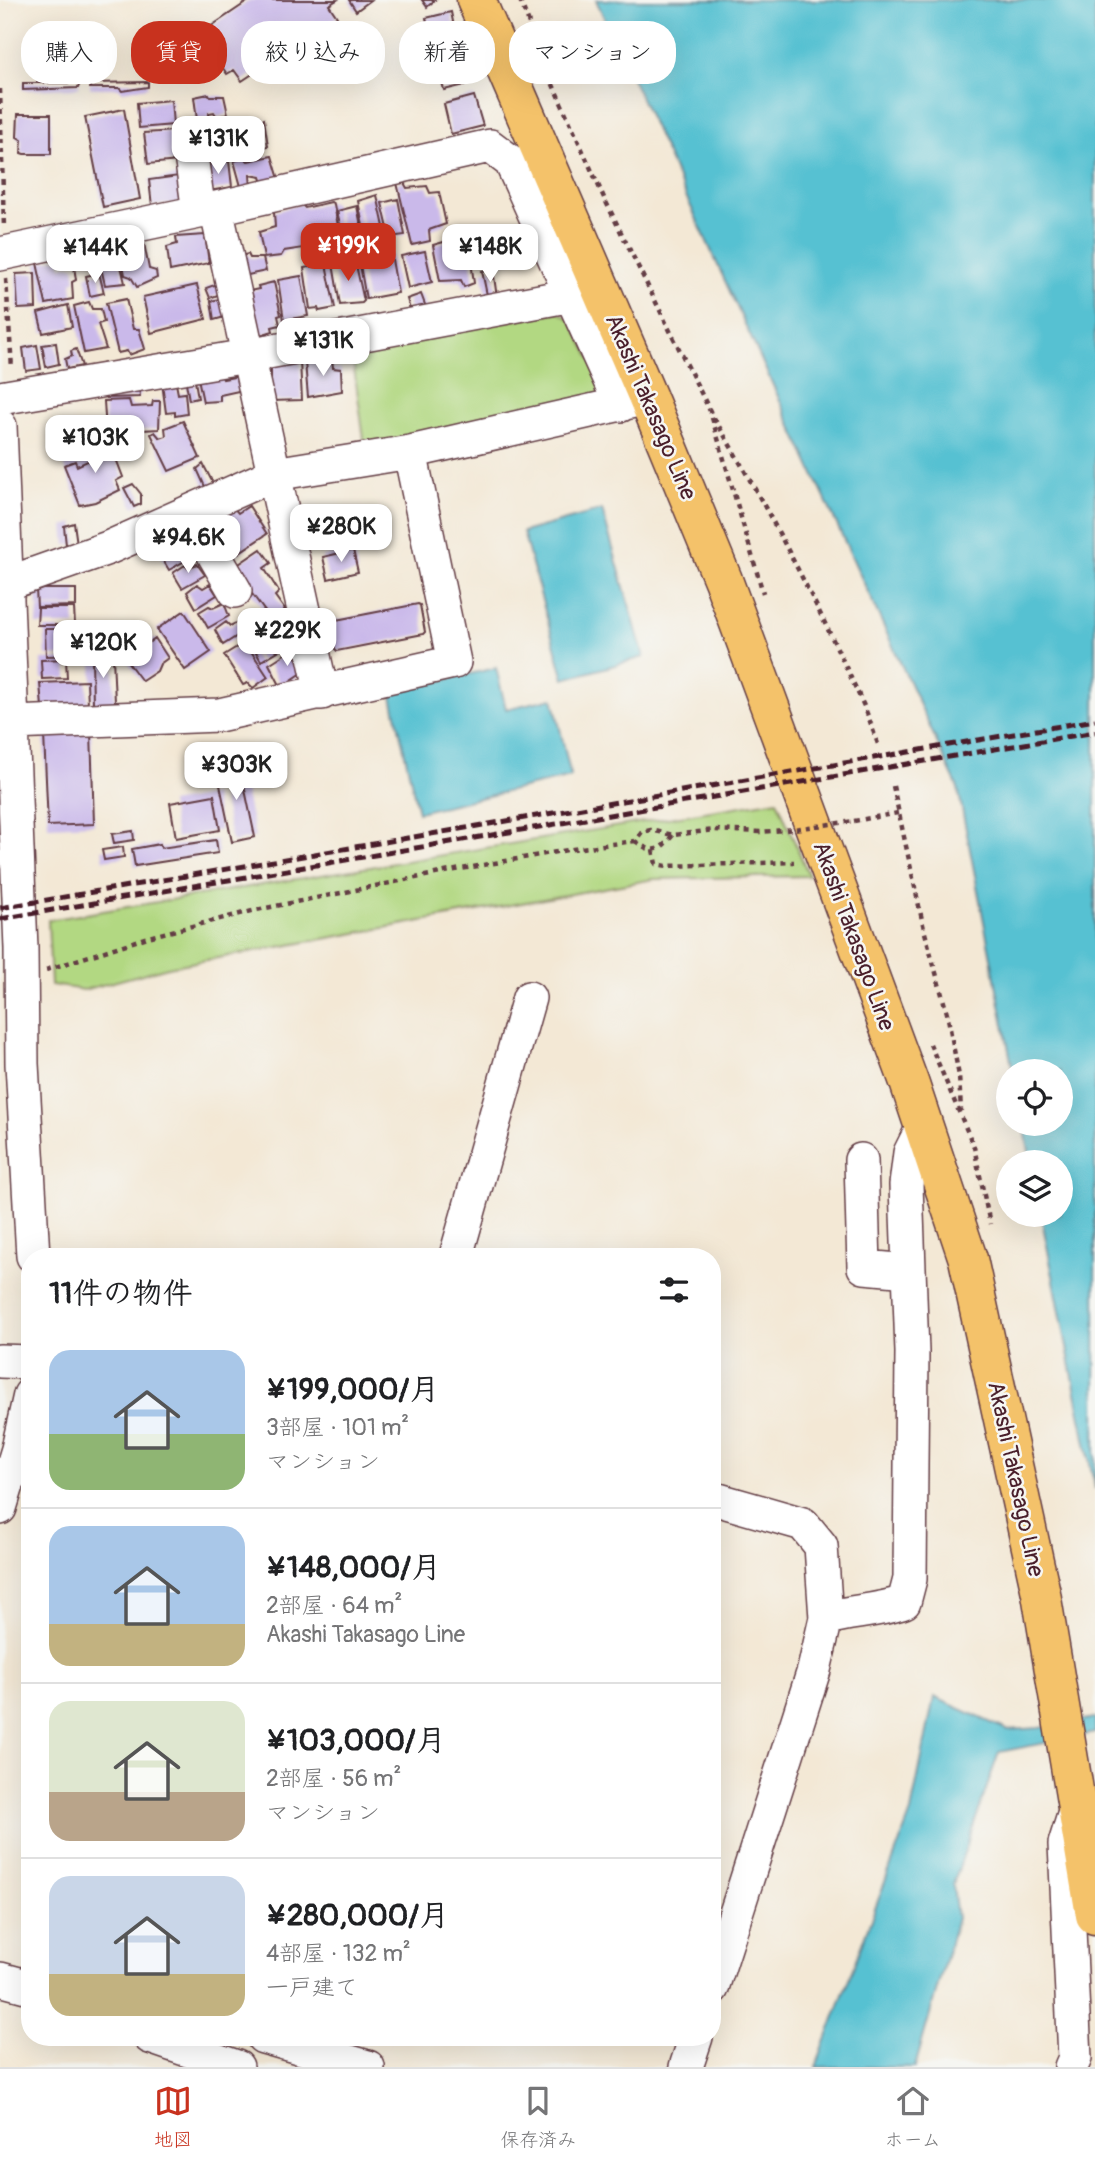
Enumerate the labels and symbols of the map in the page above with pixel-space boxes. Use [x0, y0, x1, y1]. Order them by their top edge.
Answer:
pin: ¥131K [169, 116, 267, 176]
pin: ¥199K [299, 224, 397, 283]
pin: ¥148K [441, 224, 539, 284]
pin: ¥144K [46, 226, 144, 285]
street label: Akashi Takasago Line [599, 310, 703, 505]
pin: ¥131K [274, 318, 372, 378]
pin: ¥103K [46, 416, 144, 475]
pin: ¥280K [292, 504, 390, 564]
pin: ¥94.6K [131, 516, 245, 575]
pin: ¥229K [238, 608, 336, 668]
pin: ¥120K [54, 620, 152, 680]
pin: ¥303K [187, 742, 285, 802]
street label: Akashi Takasago Line [806, 838, 902, 1035]
street label: Akashi Takasago Line [981, 1379, 1051, 1580]

